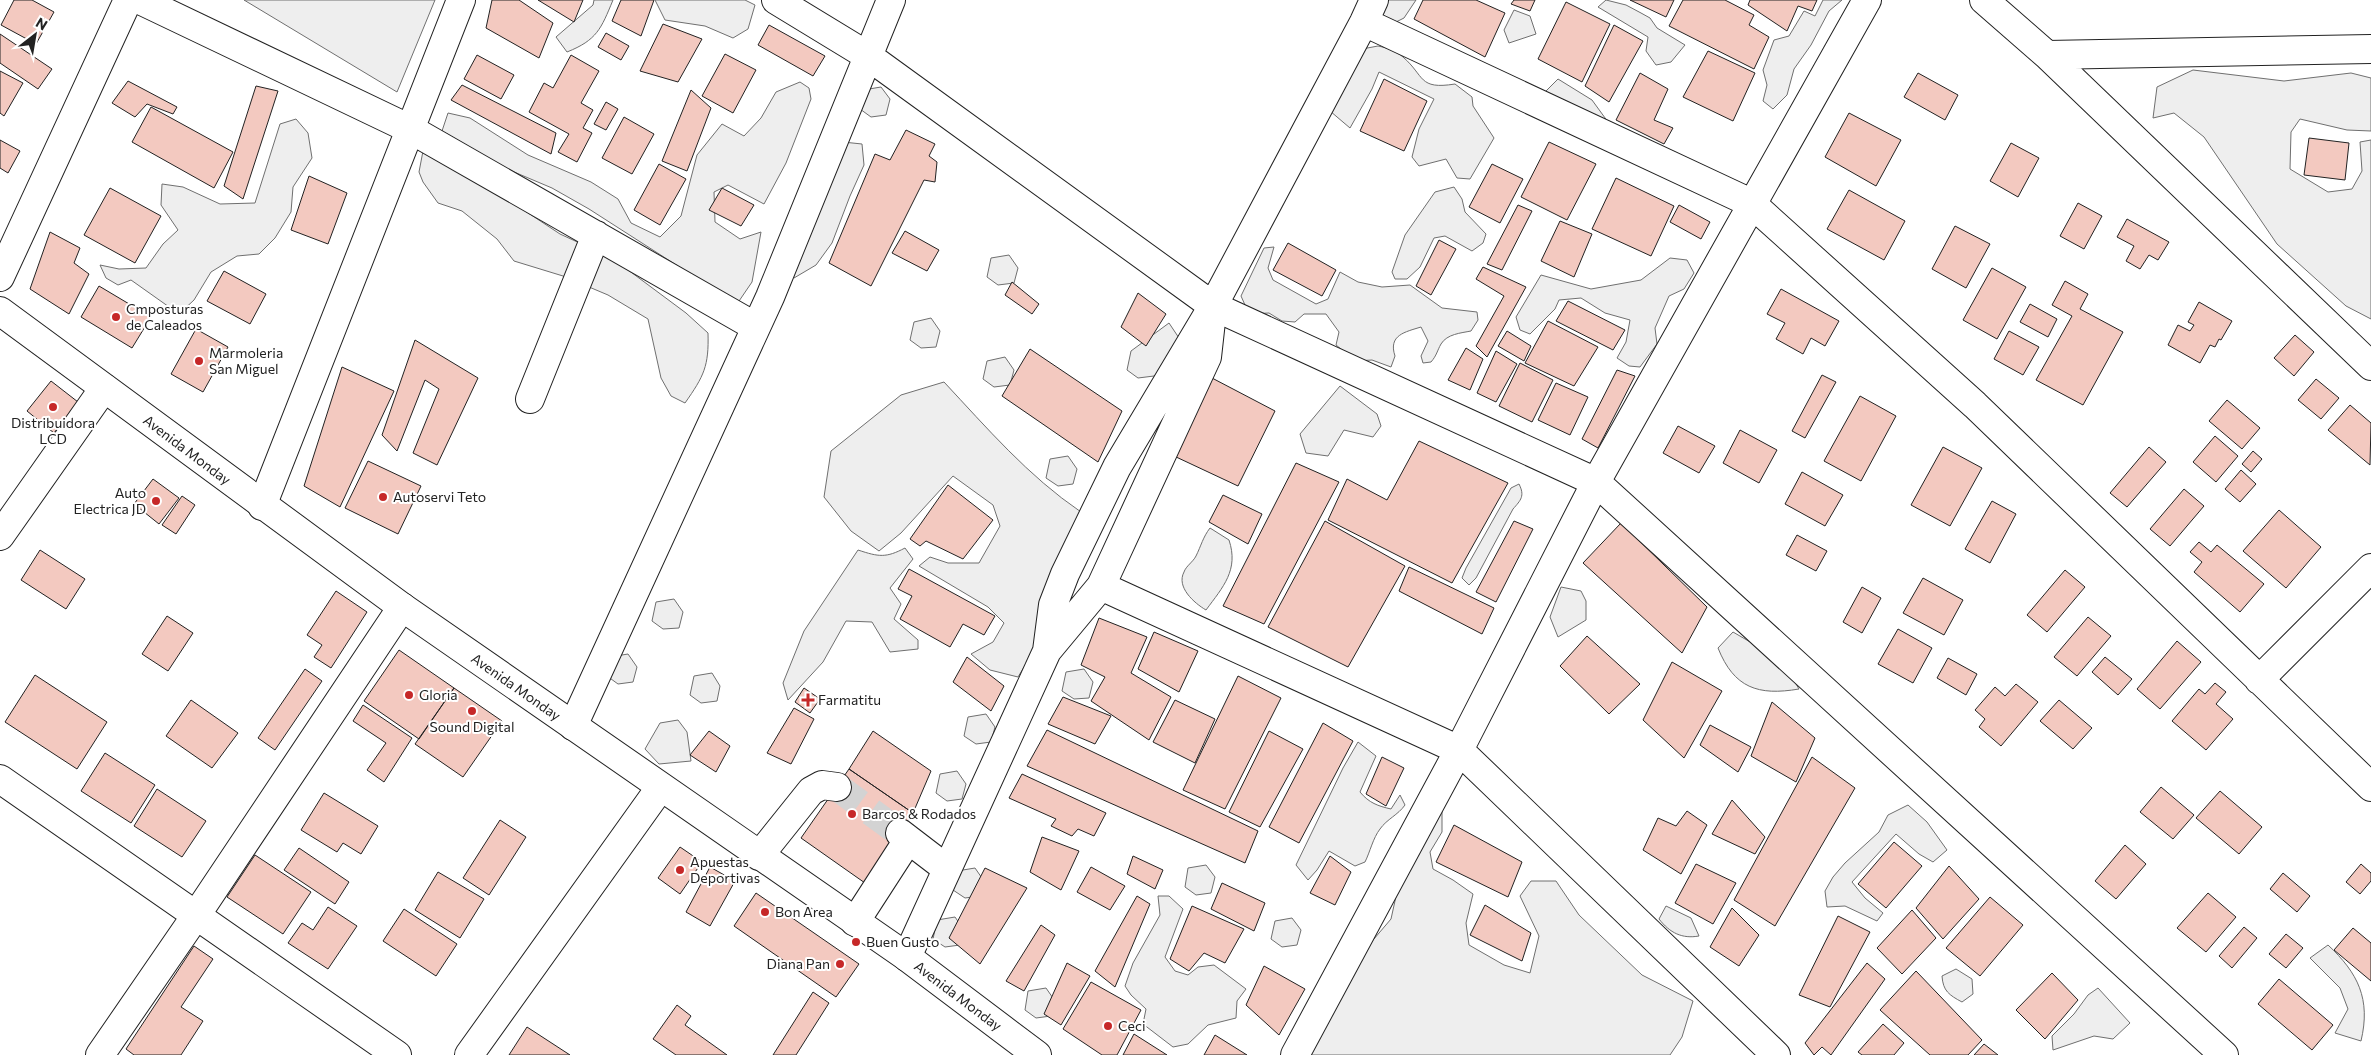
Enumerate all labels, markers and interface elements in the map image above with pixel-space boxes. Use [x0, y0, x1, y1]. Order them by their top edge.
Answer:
north arrow [10, 10, 60, 60]
text: N [33, 13, 51, 33]
place label: Cmposturas de Caleados [126, 300, 203, 333]
marker: Cmposturas de Caleados [110, 311, 122, 323]
place label: Marmoleria San Miguel [209, 344, 283, 377]
marker: Marmoleria San Miguel [193, 355, 205, 367]
marker: Distribuidora LCD [47, 401, 59, 413]
street label: Avenida Monday [140, 411, 235, 488]
place label: Distribuidora LCD [11, 414, 95, 447]
place label: Auto Electrica JD [74, 484, 146, 517]
place label: Autoservi Teto [393, 488, 486, 505]
marker: Autoservi Teto [377, 491, 389, 503]
marker: Auto Electrica JD [150, 495, 162, 507]
street label: Avenida Monday [468, 649, 564, 724]
place label: Gloria [419, 686, 458, 703]
marker: Gloria [403, 689, 415, 701]
place label: Farmatitu [818, 691, 881, 708]
marker: Farmatitu [802, 694, 814, 706]
marker: Sound Digital [466, 705, 478, 717]
place label: Sound Digital [430, 718, 514, 735]
place label: Barcos & Rodados [862, 805, 976, 822]
marker: Barcos & Rodados [846, 808, 858, 820]
place label: Apuestas Deportivas [690, 853, 760, 886]
marker: Apuestas Deportivas [674, 864, 686, 876]
place label: Bon Area [775, 903, 833, 920]
marker: Bon Area [759, 906, 771, 918]
place label: Buen Gusto [866, 933, 939, 950]
marker: Buen Gusto [850, 936, 862, 948]
place label: Diana Pan [767, 955, 830, 972]
street label: Avenida Monday [911, 957, 1006, 1034]
marker: Diana Pan [834, 958, 846, 970]
place label: Ceci [1118, 1017, 1146, 1034]
marker: Ceci [1102, 1020, 1114, 1032]

